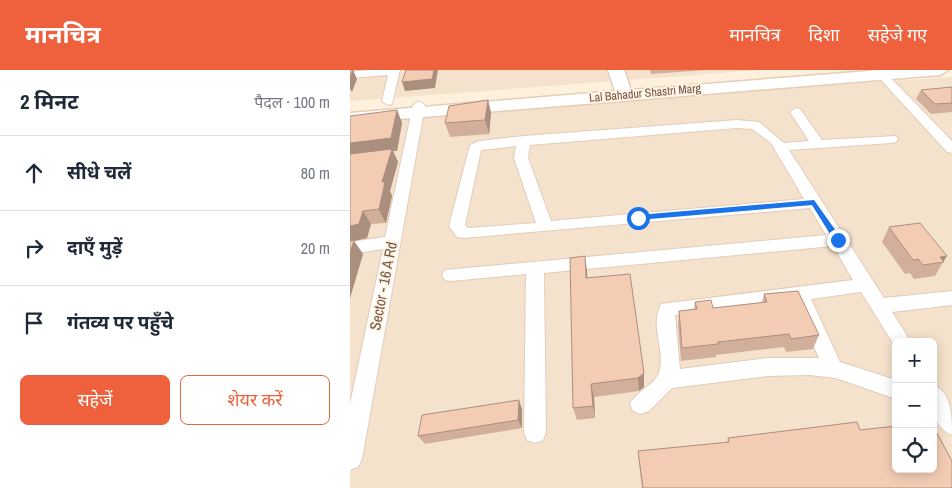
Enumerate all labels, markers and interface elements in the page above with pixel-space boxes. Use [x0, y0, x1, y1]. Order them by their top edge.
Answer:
text: मानचित्र [25, 18, 101, 50]
text: मानचित्र [729, 22, 781, 47]
text: दिशा [809, 22, 840, 47]
text: सहेजे गए [868, 22, 927, 47]
street label: Lal Bahadur Shastri Marg [588, 80, 702, 106]
text: 2 मिनट [20, 87, 78, 116]
text: पैदल · 100 m [254, 91, 330, 113]
icon: ahead [20, 159, 48, 187]
text: सीधे चलें [67, 159, 131, 185]
text: 80 m [301, 162, 330, 184]
route start [627, 207, 650, 230]
route end [827, 229, 850, 252]
icon: right [20, 234, 48, 262]
text: दाएँ मुड़ें [67, 234, 122, 260]
text: 20 m [301, 237, 330, 259]
street label: Sector - 16 A Rd [364, 240, 402, 332]
icon: arrive [20, 309, 48, 337]
text: गंतव्य पर पहुँचे [67, 309, 173, 335]
map controls [892, 338, 937, 473]
button: + [892, 338, 937, 383]
button: सहेजें [20, 375, 170, 425]
button: शेयर करें [180, 375, 330, 425]
button: − [892, 383, 937, 428]
button: locate [892, 428, 937, 473]

